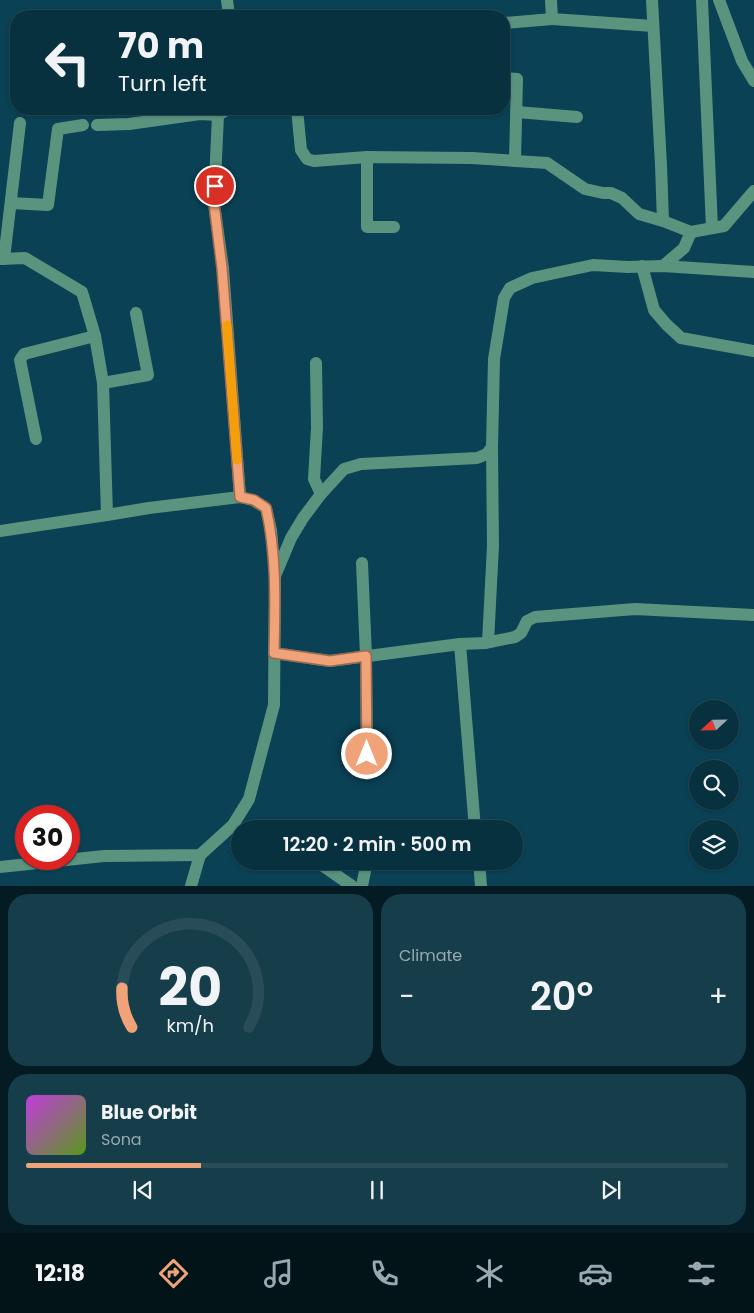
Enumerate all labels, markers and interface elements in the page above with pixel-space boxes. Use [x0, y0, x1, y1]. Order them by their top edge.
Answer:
text: 70 m [118, 21, 204, 70]
icon: left [35, 30, 100, 95]
text: Turn left [118, 68, 206, 99]
pin [194, 165, 236, 207]
icon: arrive [201, 172, 229, 200]
north arrow [689, 700, 739, 750]
map controls [689, 700, 739, 870]
position arrow [340, 727, 392, 779]
button: search [689, 760, 739, 810]
speed limit sign: 30 [15, 805, 80, 870]
button: layers [689, 820, 739, 870]
text: 12:20 · 2 min · 500 m [283, 831, 471, 858]
text: Climate [399, 944, 462, 967]
text: 20 [159, 951, 222, 1024]
text: 20° [530, 970, 593, 1023]
text: − [399, 977, 414, 1016]
text: + [709, 977, 728, 1016]
text: km/h [167, 1013, 214, 1038]
text: Blue Orbit [101, 1099, 197, 1126]
text: Sona [101, 1128, 142, 1151]
icon: previous [129, 1176, 157, 1204]
icon: pause [363, 1176, 391, 1204]
icon: next [597, 1176, 625, 1204]
icon: directions [156, 1256, 191, 1291]
icon: music [261, 1256, 296, 1291]
icon: phone [367, 1256, 402, 1291]
icon: climate [472, 1256, 507, 1291]
icon: car [578, 1256, 613, 1291]
icon: filters [684, 1256, 719, 1291]
text: 12:18 [35, 1258, 85, 1289]

